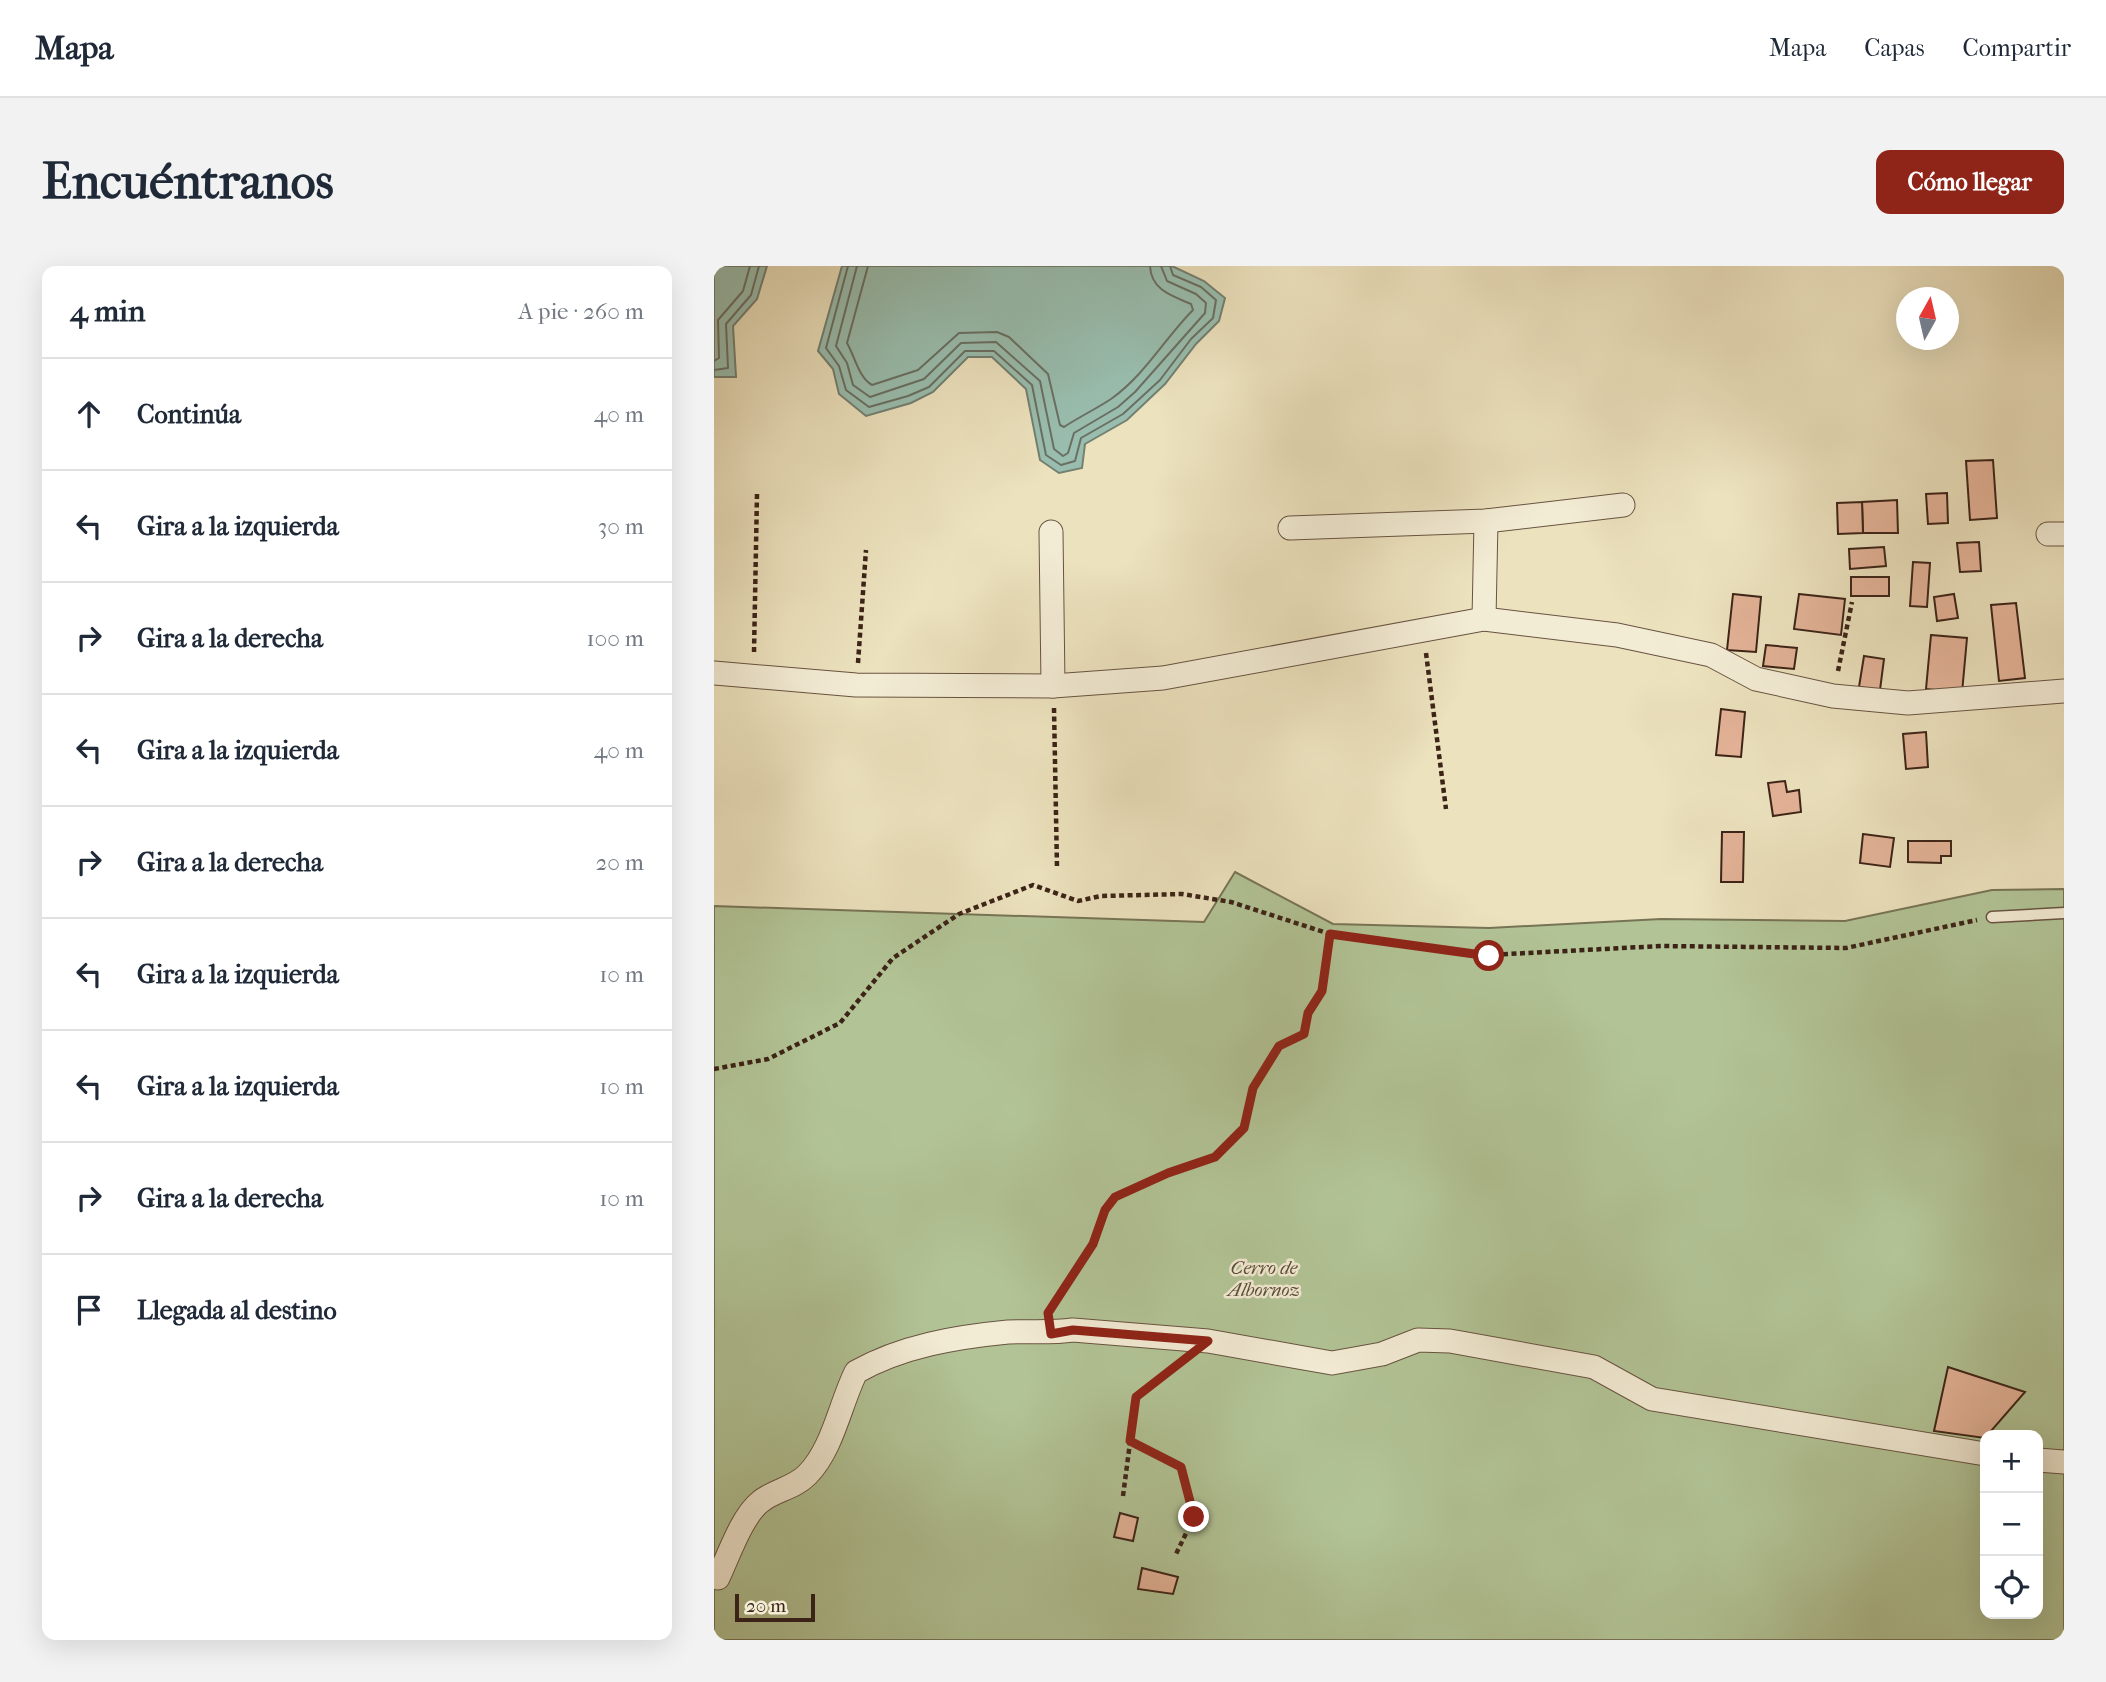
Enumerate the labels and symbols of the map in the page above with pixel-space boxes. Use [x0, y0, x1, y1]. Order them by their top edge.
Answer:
north arrow [1896, 287, 1959, 350]
route start [1473, 940, 1504, 971]
park label: Cerro de Albornoz [1226, 1257, 1300, 1301]
route end [1178, 1501, 1209, 1532]
scale bar [735, 1591, 816, 1623]

